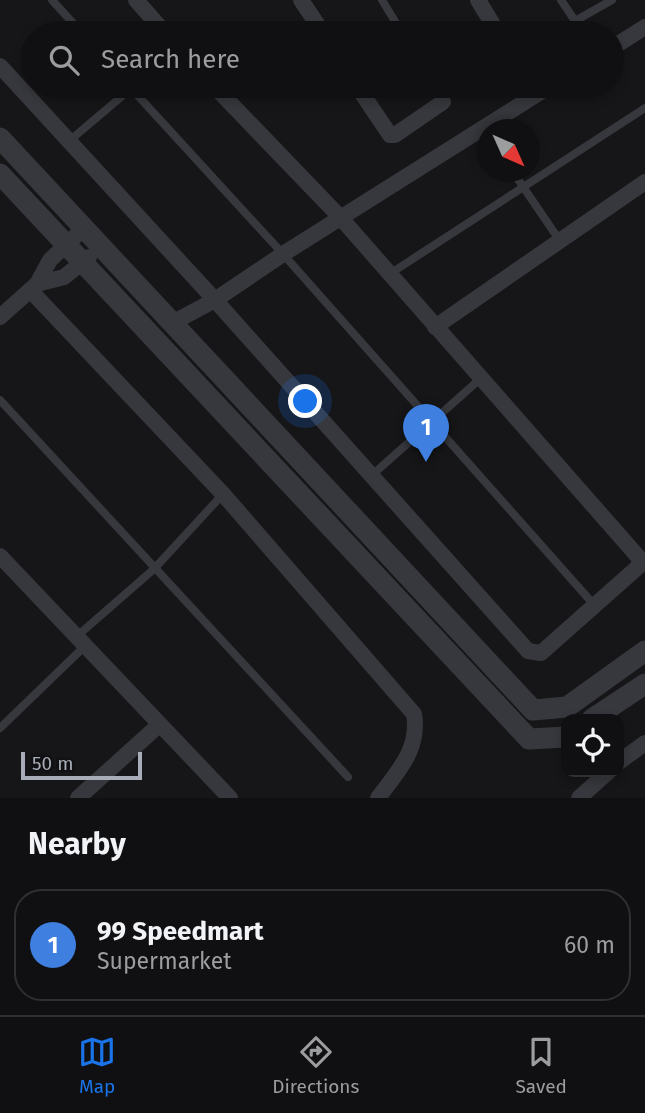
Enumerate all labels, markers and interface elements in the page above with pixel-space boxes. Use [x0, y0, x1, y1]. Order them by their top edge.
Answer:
search box [21, 21, 624, 98]
icon: search [45, 41, 83, 79]
text: Search here [101, 44, 240, 75]
north arrow [477, 119, 540, 182]
your location [288, 384, 322, 418]
pin: 1 [403, 404, 449, 462]
map controls [561, 714, 624, 777]
button: locate [561, 714, 624, 777]
scale bar [21, 749, 142, 781]
text: 50 m [32, 752, 73, 775]
text: Nearby [28, 826, 126, 862]
text: 99 Speedmart [97, 916, 264, 947]
text: 1 [48, 931, 58, 959]
text: 60 m [564, 931, 615, 959]
text: Supermarket [97, 947, 232, 975]
tab: Map [78, 1033, 116, 1098]
tab: Directions [272, 1033, 359, 1098]
tab: Saved [516, 1033, 567, 1098]

